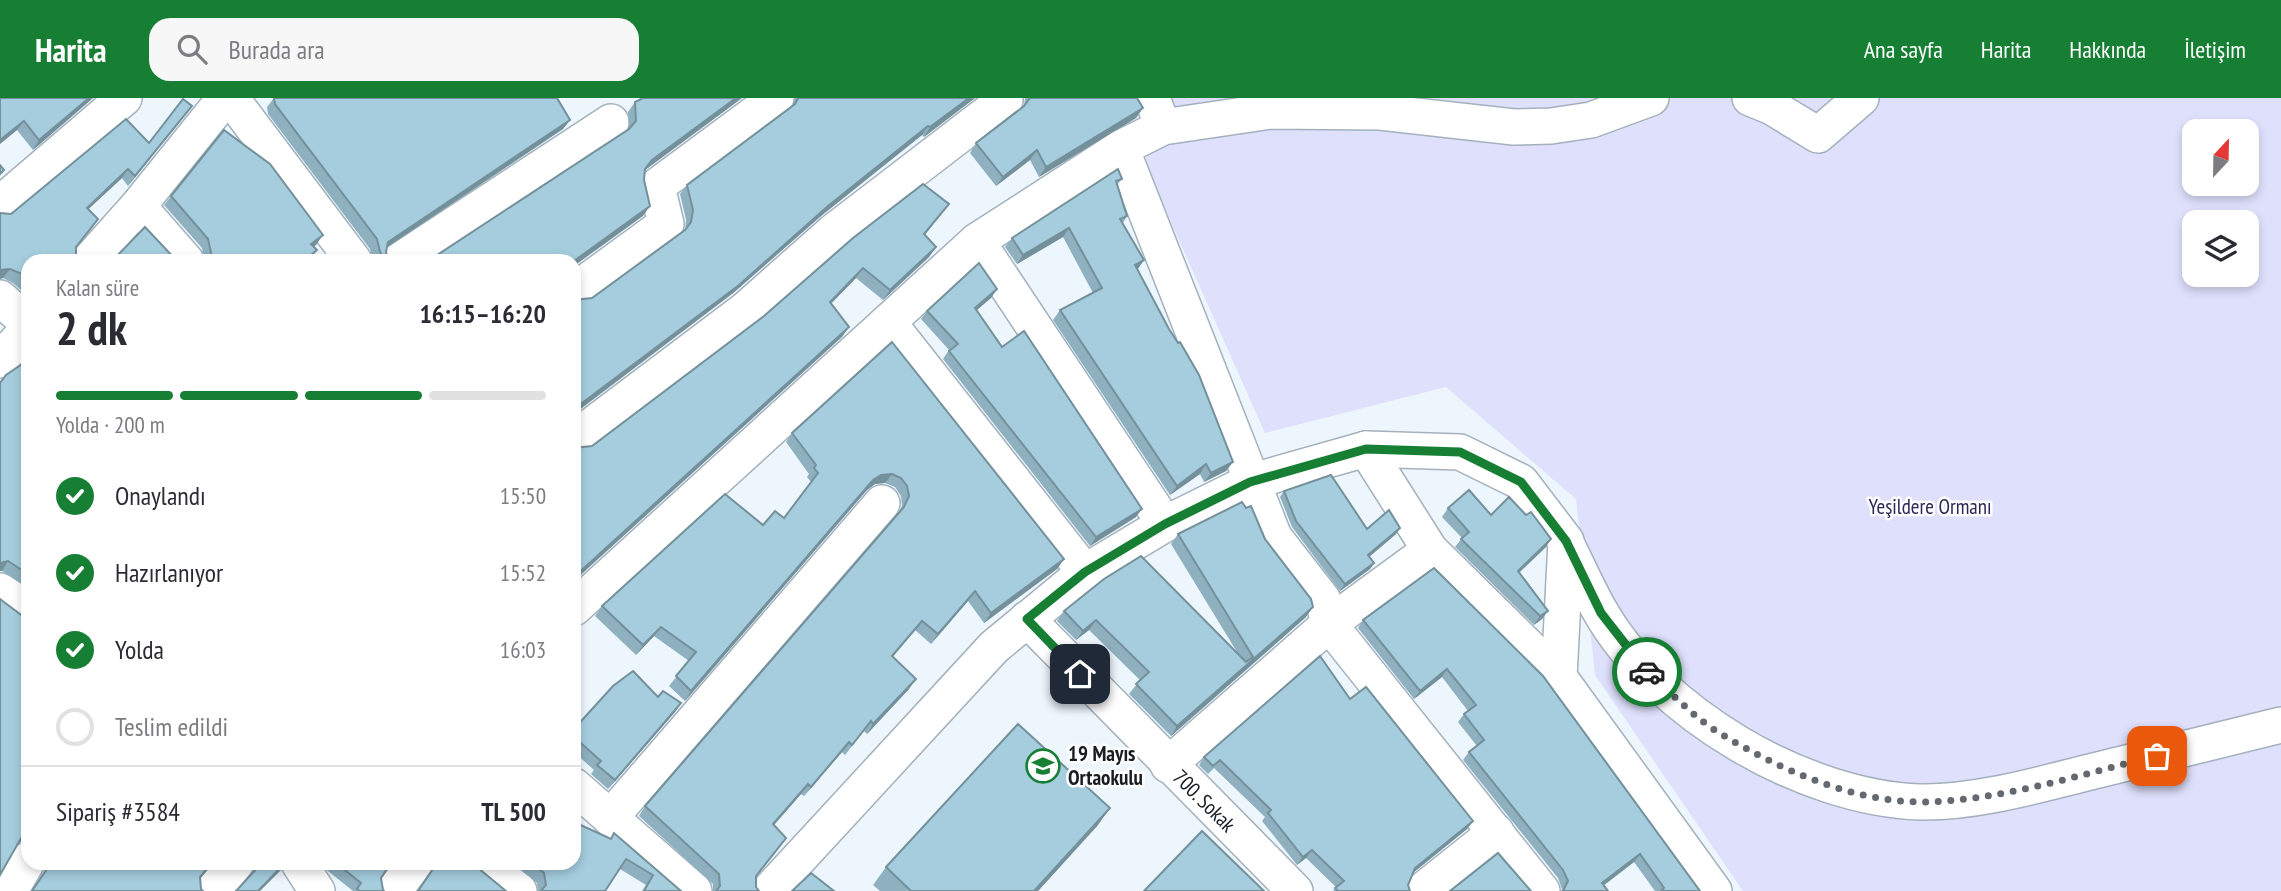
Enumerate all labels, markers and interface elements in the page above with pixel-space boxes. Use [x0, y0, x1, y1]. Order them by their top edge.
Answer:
search box [149, 18, 639, 81]
text: Harita [35, 28, 107, 71]
icon: search [173, 30, 211, 68]
text: Burada ara [229, 33, 325, 66]
text: Ana sayfa [1864, 34, 1943, 65]
text: Harita [1981, 34, 2031, 65]
text: Hakkında [2069, 34, 2146, 65]
text: İletişim [2184, 34, 2246, 65]
north arrow [2182, 119, 2259, 196]
map controls [2182, 119, 2259, 287]
button: layers [2182, 210, 2259, 287]
text: Kalan süre [56, 273, 139, 302]
text: 16:15–16:20 [419, 297, 546, 330]
text: 2 dk [56, 298, 127, 358]
text: Yolda · 200 m [56, 410, 165, 439]
icon: check [56, 477, 94, 515]
text: Onaylandı [115, 479, 206, 512]
text: 15:50 [500, 481, 546, 510]
park label: Yeşildere Ormanı [1868, 493, 1992, 520]
icon: check [56, 554, 94, 592]
text: Hazırlanıyor [115, 556, 223, 589]
text: 15:52 [500, 558, 546, 587]
icon: check [56, 631, 94, 669]
text: Yolda [115, 633, 164, 666]
text: 16:03 [500, 635, 546, 664]
courier [1612, 637, 1682, 707]
pin [1050, 644, 1110, 704]
icon: car [1628, 653, 1666, 691]
icon: home [1061, 655, 1099, 693]
text: Teslim edildi [115, 710, 228, 743]
pin [2127, 726, 2187, 786]
icon: bag [2138, 737, 2176, 775]
place label: 19 Mayıs Ortaokulu [1068, 740, 1143, 791]
school or university icon: 19 Mayıs Ortaokulu [1024, 747, 1062, 785]
street label: 700. Sokak [1167, 764, 1241, 838]
text: Sipariş #3584 [56, 795, 180, 828]
text: TL 500 [481, 795, 546, 828]

